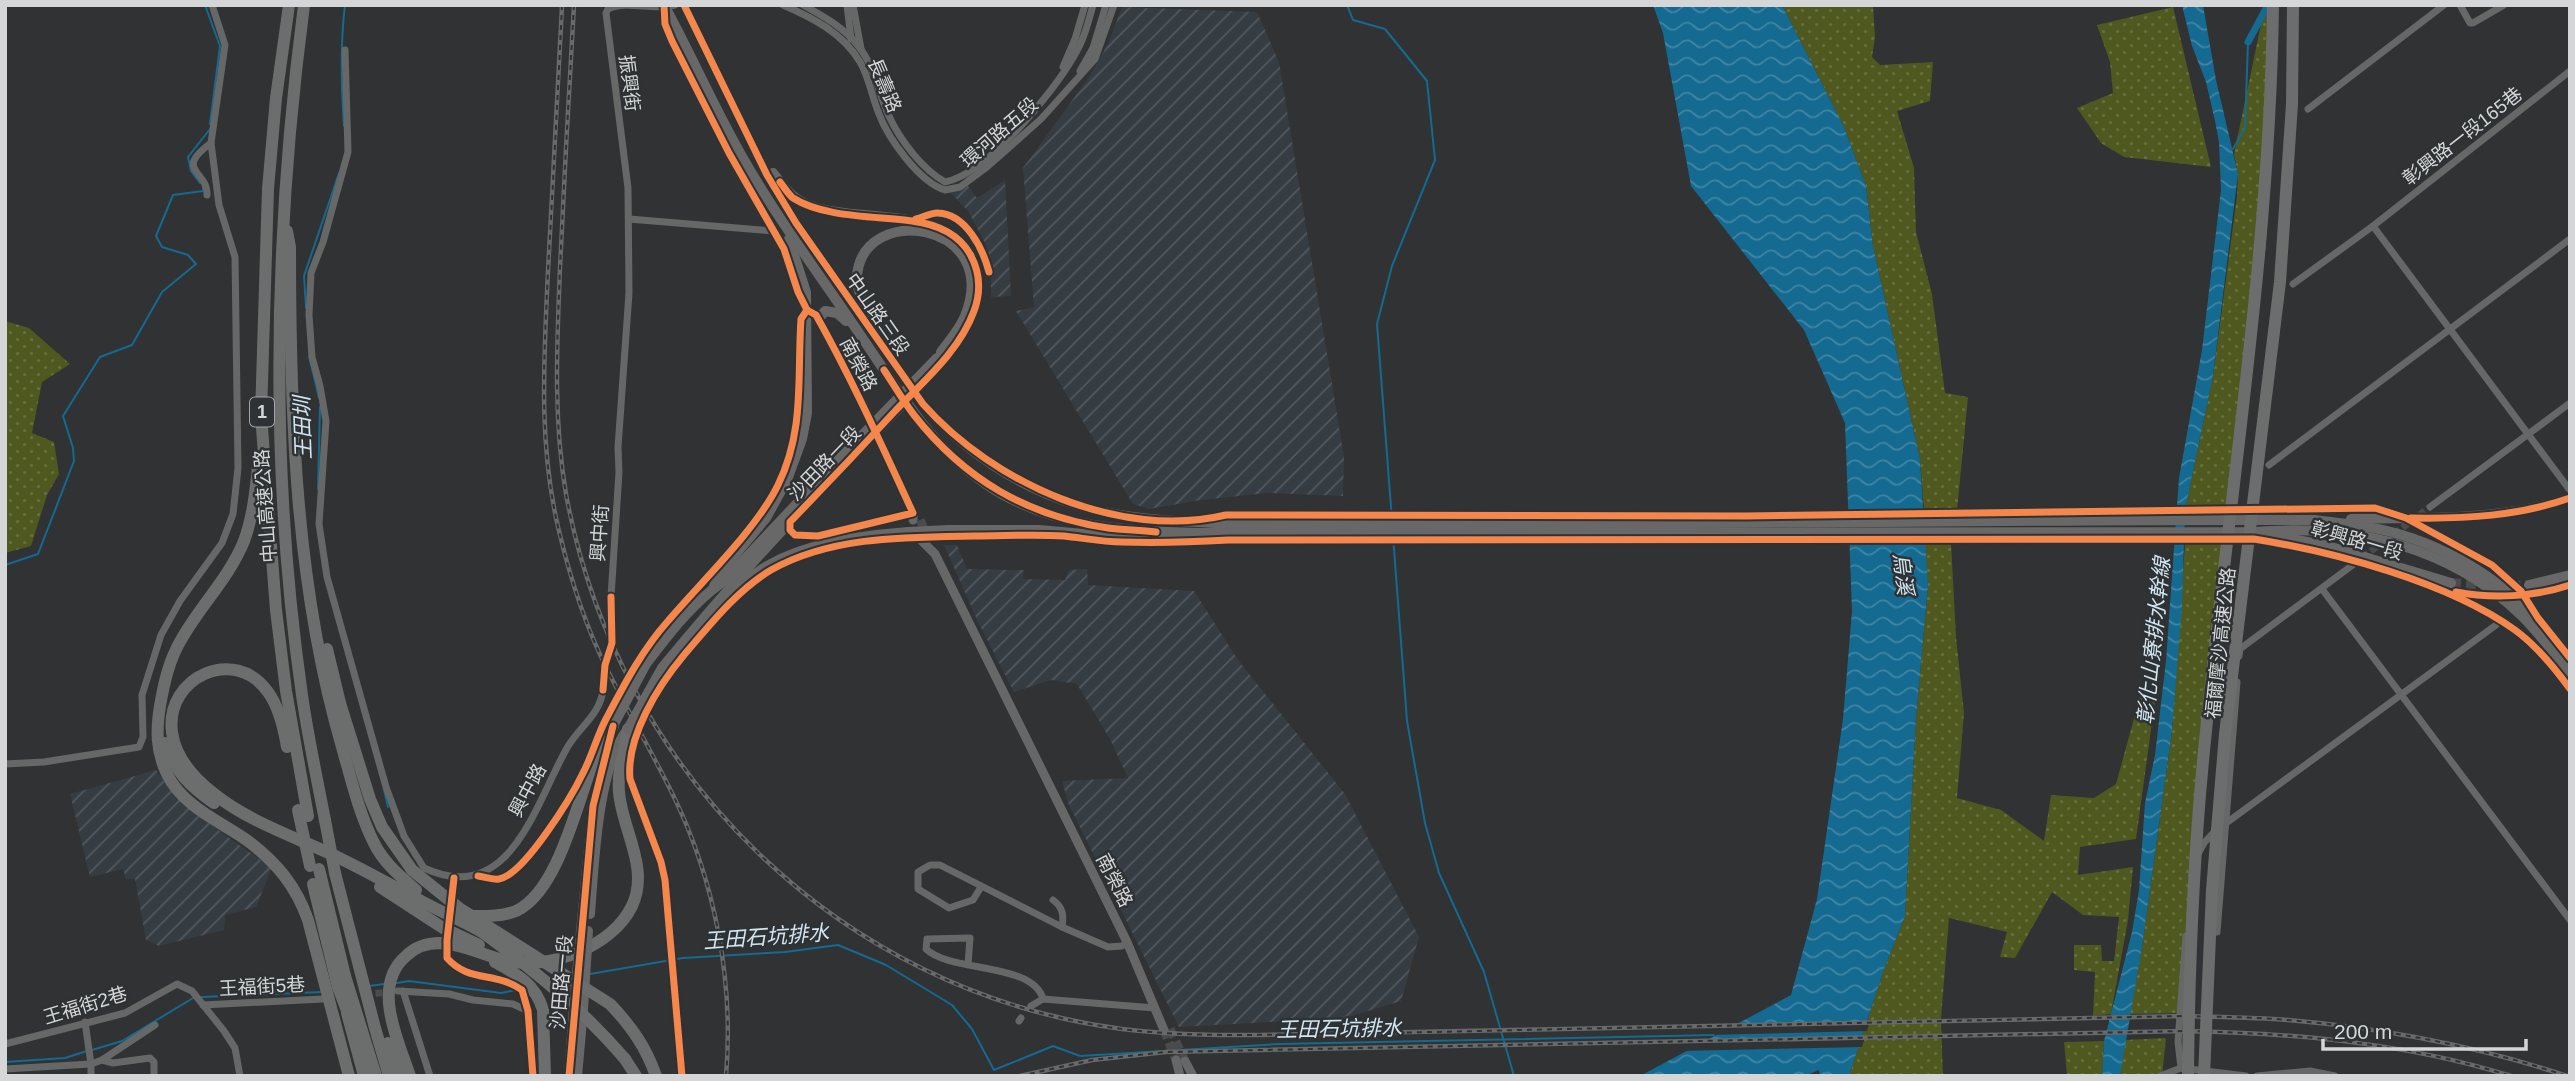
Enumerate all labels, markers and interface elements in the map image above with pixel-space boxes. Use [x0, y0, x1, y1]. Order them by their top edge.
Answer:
street label: 振興街 [616, 53, 643, 113]
street label: 長壽路 [864, 55, 905, 116]
street label: 彰興路一段165巷 [2398, 83, 2526, 190]
street label: 環河路五段 [957, 93, 1042, 171]
street label: 中山路三段 [842, 269, 913, 359]
street label: 南榮路 [836, 334, 881, 394]
water label: 王田圳 [290, 393, 315, 460]
road number: 1 [250, 398, 274, 426]
street label: 沙田路一段 [784, 422, 865, 505]
street label: 中山高速公路 [251, 448, 280, 564]
street label: 興中街 [587, 504, 612, 562]
street label: 彰興路一段 [2308, 517, 2405, 564]
water label: 烏溪 [1890, 552, 1918, 599]
water label: 彰化山寮排水幹線 [2133, 554, 2174, 726]
street label: 福爾摩沙高速公路 [2202, 566, 2239, 720]
street label: 興中路 [505, 760, 550, 820]
street label: 南榮路 [1092, 850, 1137, 910]
water label: 王田石坑排水 [702, 921, 831, 952]
street label: 沙田路一段 [547, 934, 576, 1030]
street label: 王福街5巷 [218, 974, 306, 999]
street label: 王福街2巷 [41, 983, 130, 1028]
scale bar [2323, 1007, 2526, 1052]
water label: 王田石坑排水 [1276, 1016, 1403, 1041]
text: 200 m [2334, 1020, 2392, 1043]

